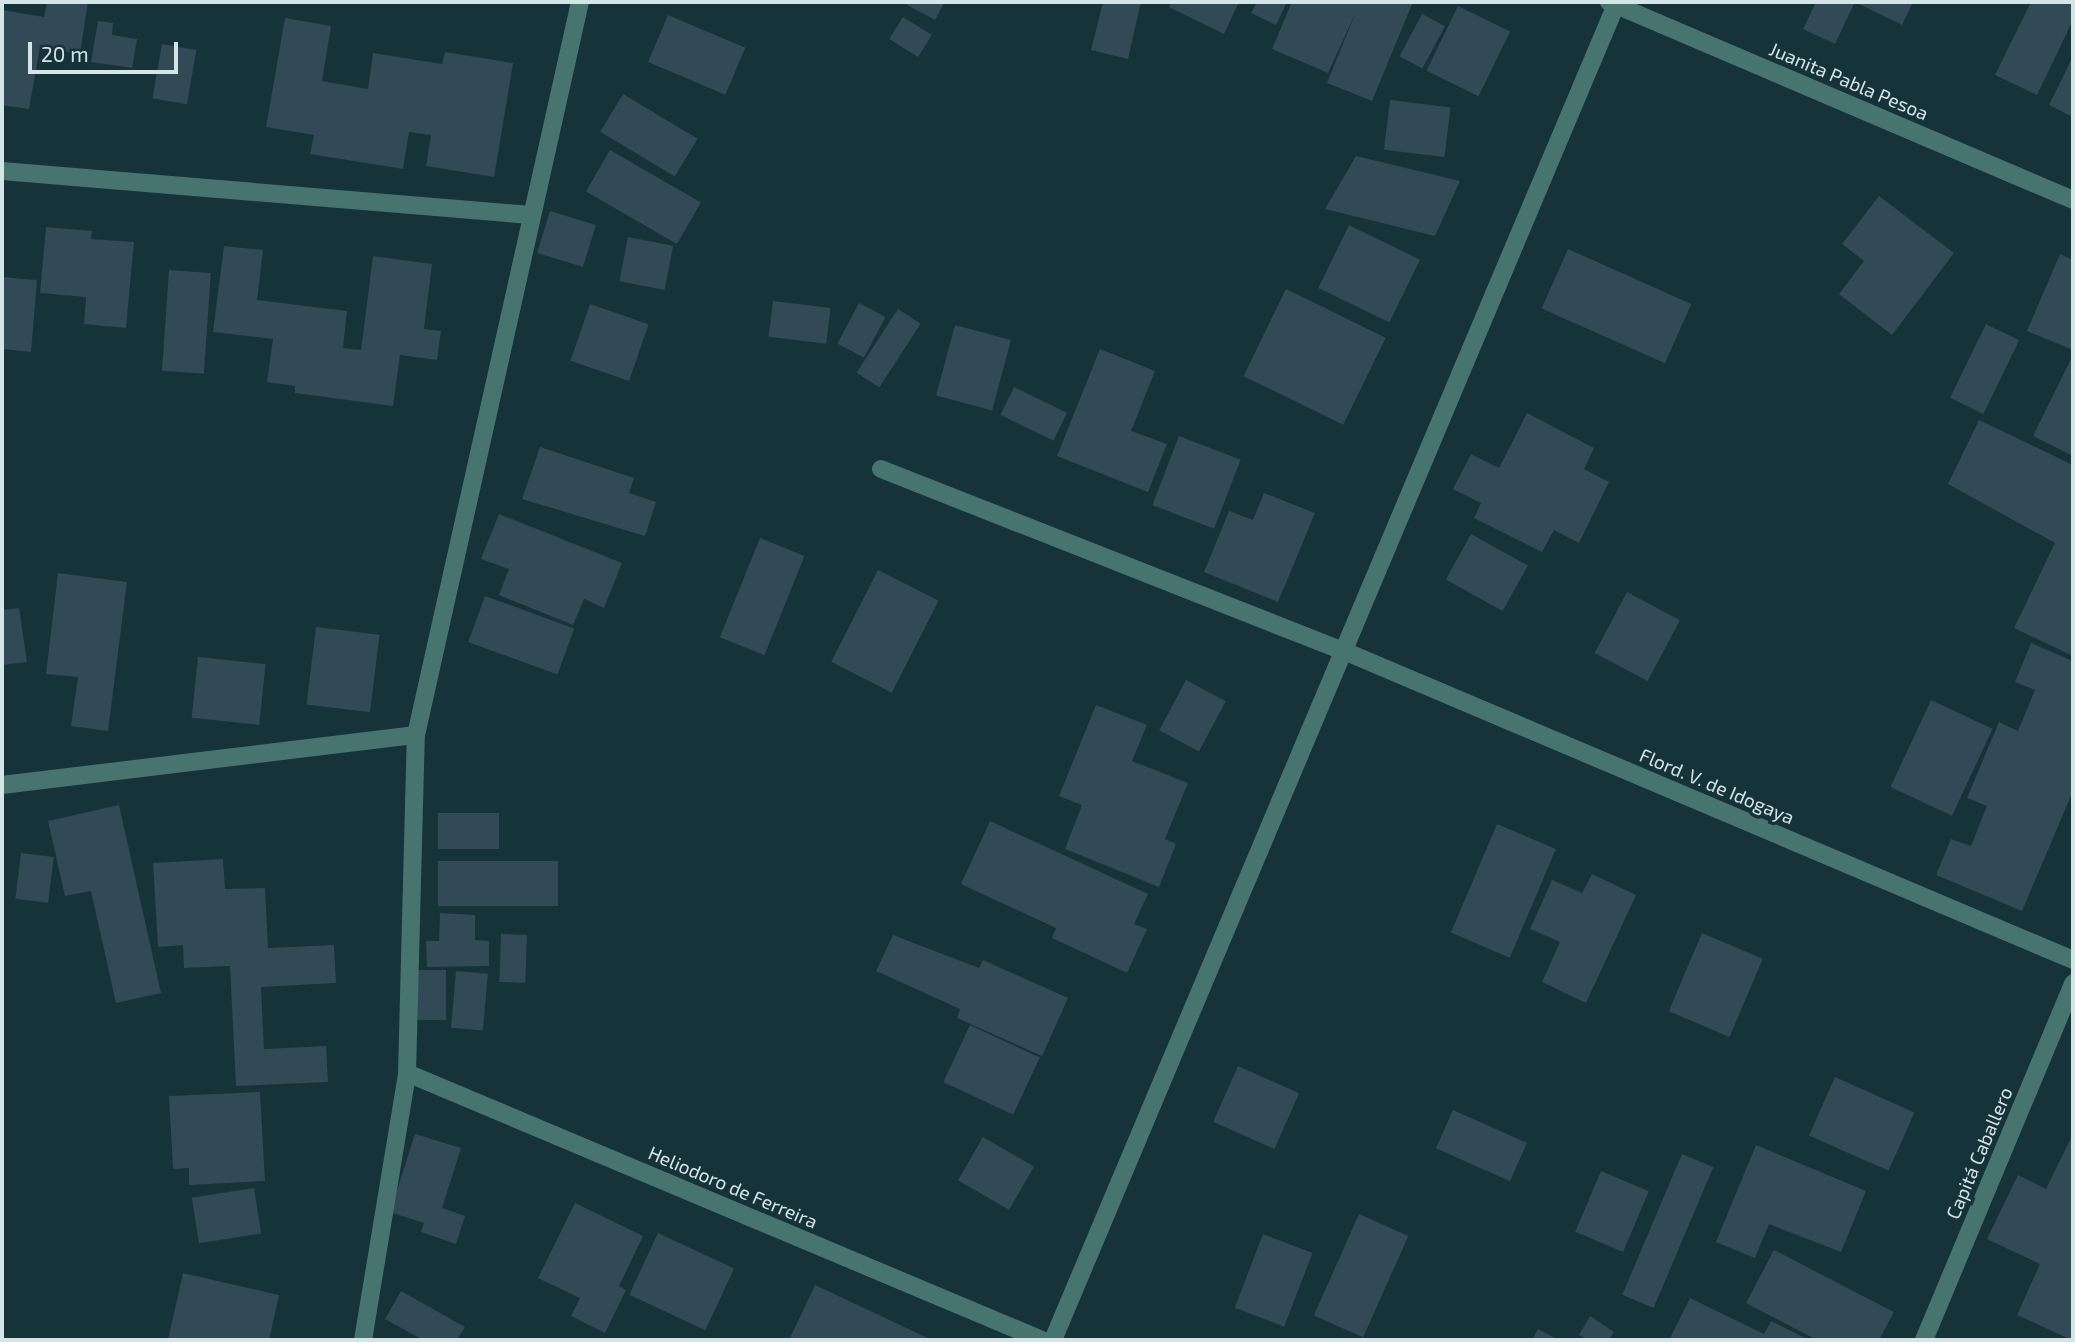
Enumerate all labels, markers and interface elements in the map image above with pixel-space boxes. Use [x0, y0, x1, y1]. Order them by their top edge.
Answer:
scale bar [32, 28, 182, 72]
street label: Juanita Pabla Pesoa [1766, 37, 1932, 125]
text: 20 m [41, 41, 89, 66]
street label: Flord. V. de Idogaya [1636, 743, 1798, 829]
street label: Capitá Caballero [1941, 1084, 2017, 1222]
street label: Heliodoro de Ferreira [645, 1141, 821, 1233]

